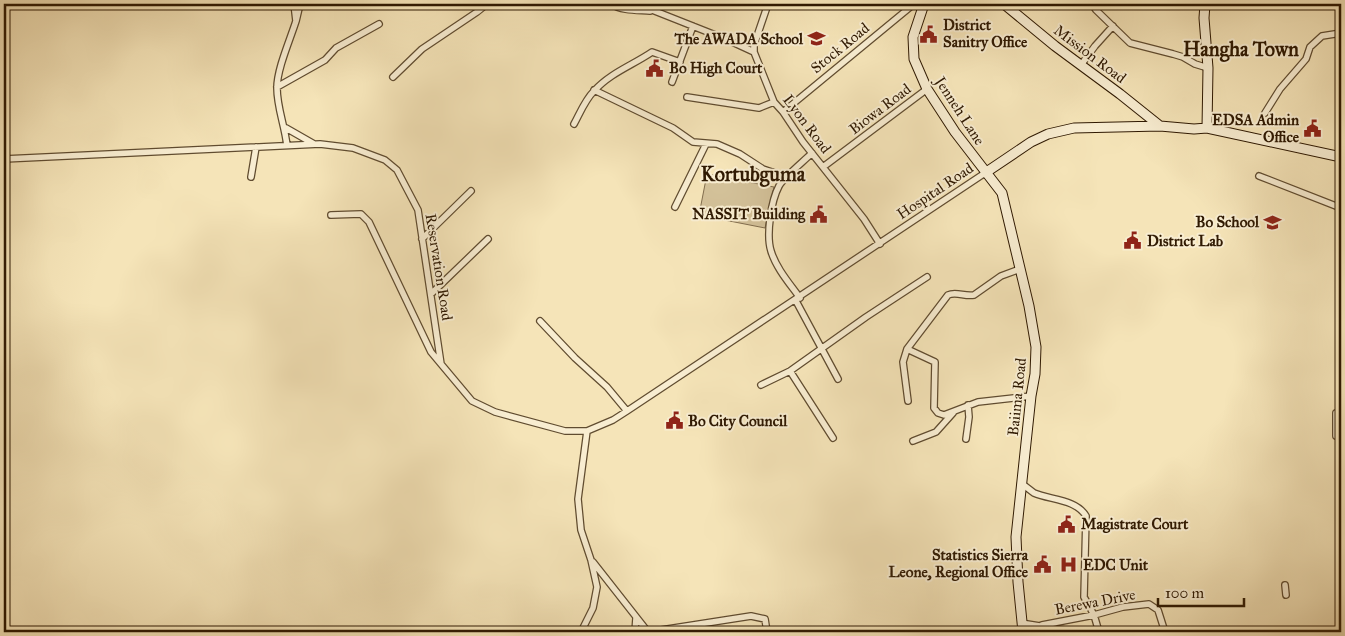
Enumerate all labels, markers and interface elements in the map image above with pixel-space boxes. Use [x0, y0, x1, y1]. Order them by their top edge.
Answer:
place label: District Sanitry Office [943, 16, 1028, 52]
street label: Stock Road [807, 19, 873, 77]
street label: Mission Road [1050, 21, 1130, 87]
public building icon: District Sanitry Office [919, 24, 939, 44]
school or university icon: The AWADA School [807, 29, 827, 49]
place label: The AWADA School [673, 30, 804, 48]
district label: Hangha Town [1183, 37, 1299, 62]
public building icon: Bo High Court [645, 58, 665, 78]
place label: Bo High Court [669, 59, 763, 78]
street label: Jenneh Lane [929, 72, 989, 149]
street label: Biowa Road [846, 80, 915, 138]
street label: Lyon Road [779, 91, 835, 157]
place label: EDSA Admin Office [1212, 111, 1300, 146]
public building icon: EDSA Admin Office [1303, 119, 1323, 139]
street label: Hospital Road [893, 159, 977, 223]
district label: Kortubguma [701, 162, 806, 187]
public building icon: NASSIT Building [809, 204, 829, 224]
place label: NASSIT Building [692, 205, 806, 224]
street label: Reservation Road [422, 212, 456, 322]
school or university icon: Bo School [1263, 212, 1283, 232]
place label: Bo School [1196, 213, 1260, 231]
public building icon: District Lab [1123, 231, 1143, 251]
place label: District Lab [1147, 232, 1224, 250]
street label: Baiima Road [1004, 356, 1030, 437]
public building icon: Bo City Council [664, 411, 684, 431]
place label: Bo City Council [688, 412, 788, 431]
public building icon: Magistrate Court [1057, 514, 1077, 534]
place label: Magistrate Court [1081, 515, 1189, 534]
place label: Statistics Sierra Leone, Regional Office [888, 546, 1029, 582]
public building icon: Statistics Sierra Leone, Regional Office [1032, 554, 1052, 574]
hospital icon: EDC Unit [1059, 555, 1079, 575]
place label: EDC Unit [1083, 556, 1149, 574]
scale bar [1158, 576, 1244, 608]
text: 100 m [1165, 584, 1205, 602]
street label: Berewa Drive [1053, 585, 1137, 619]

